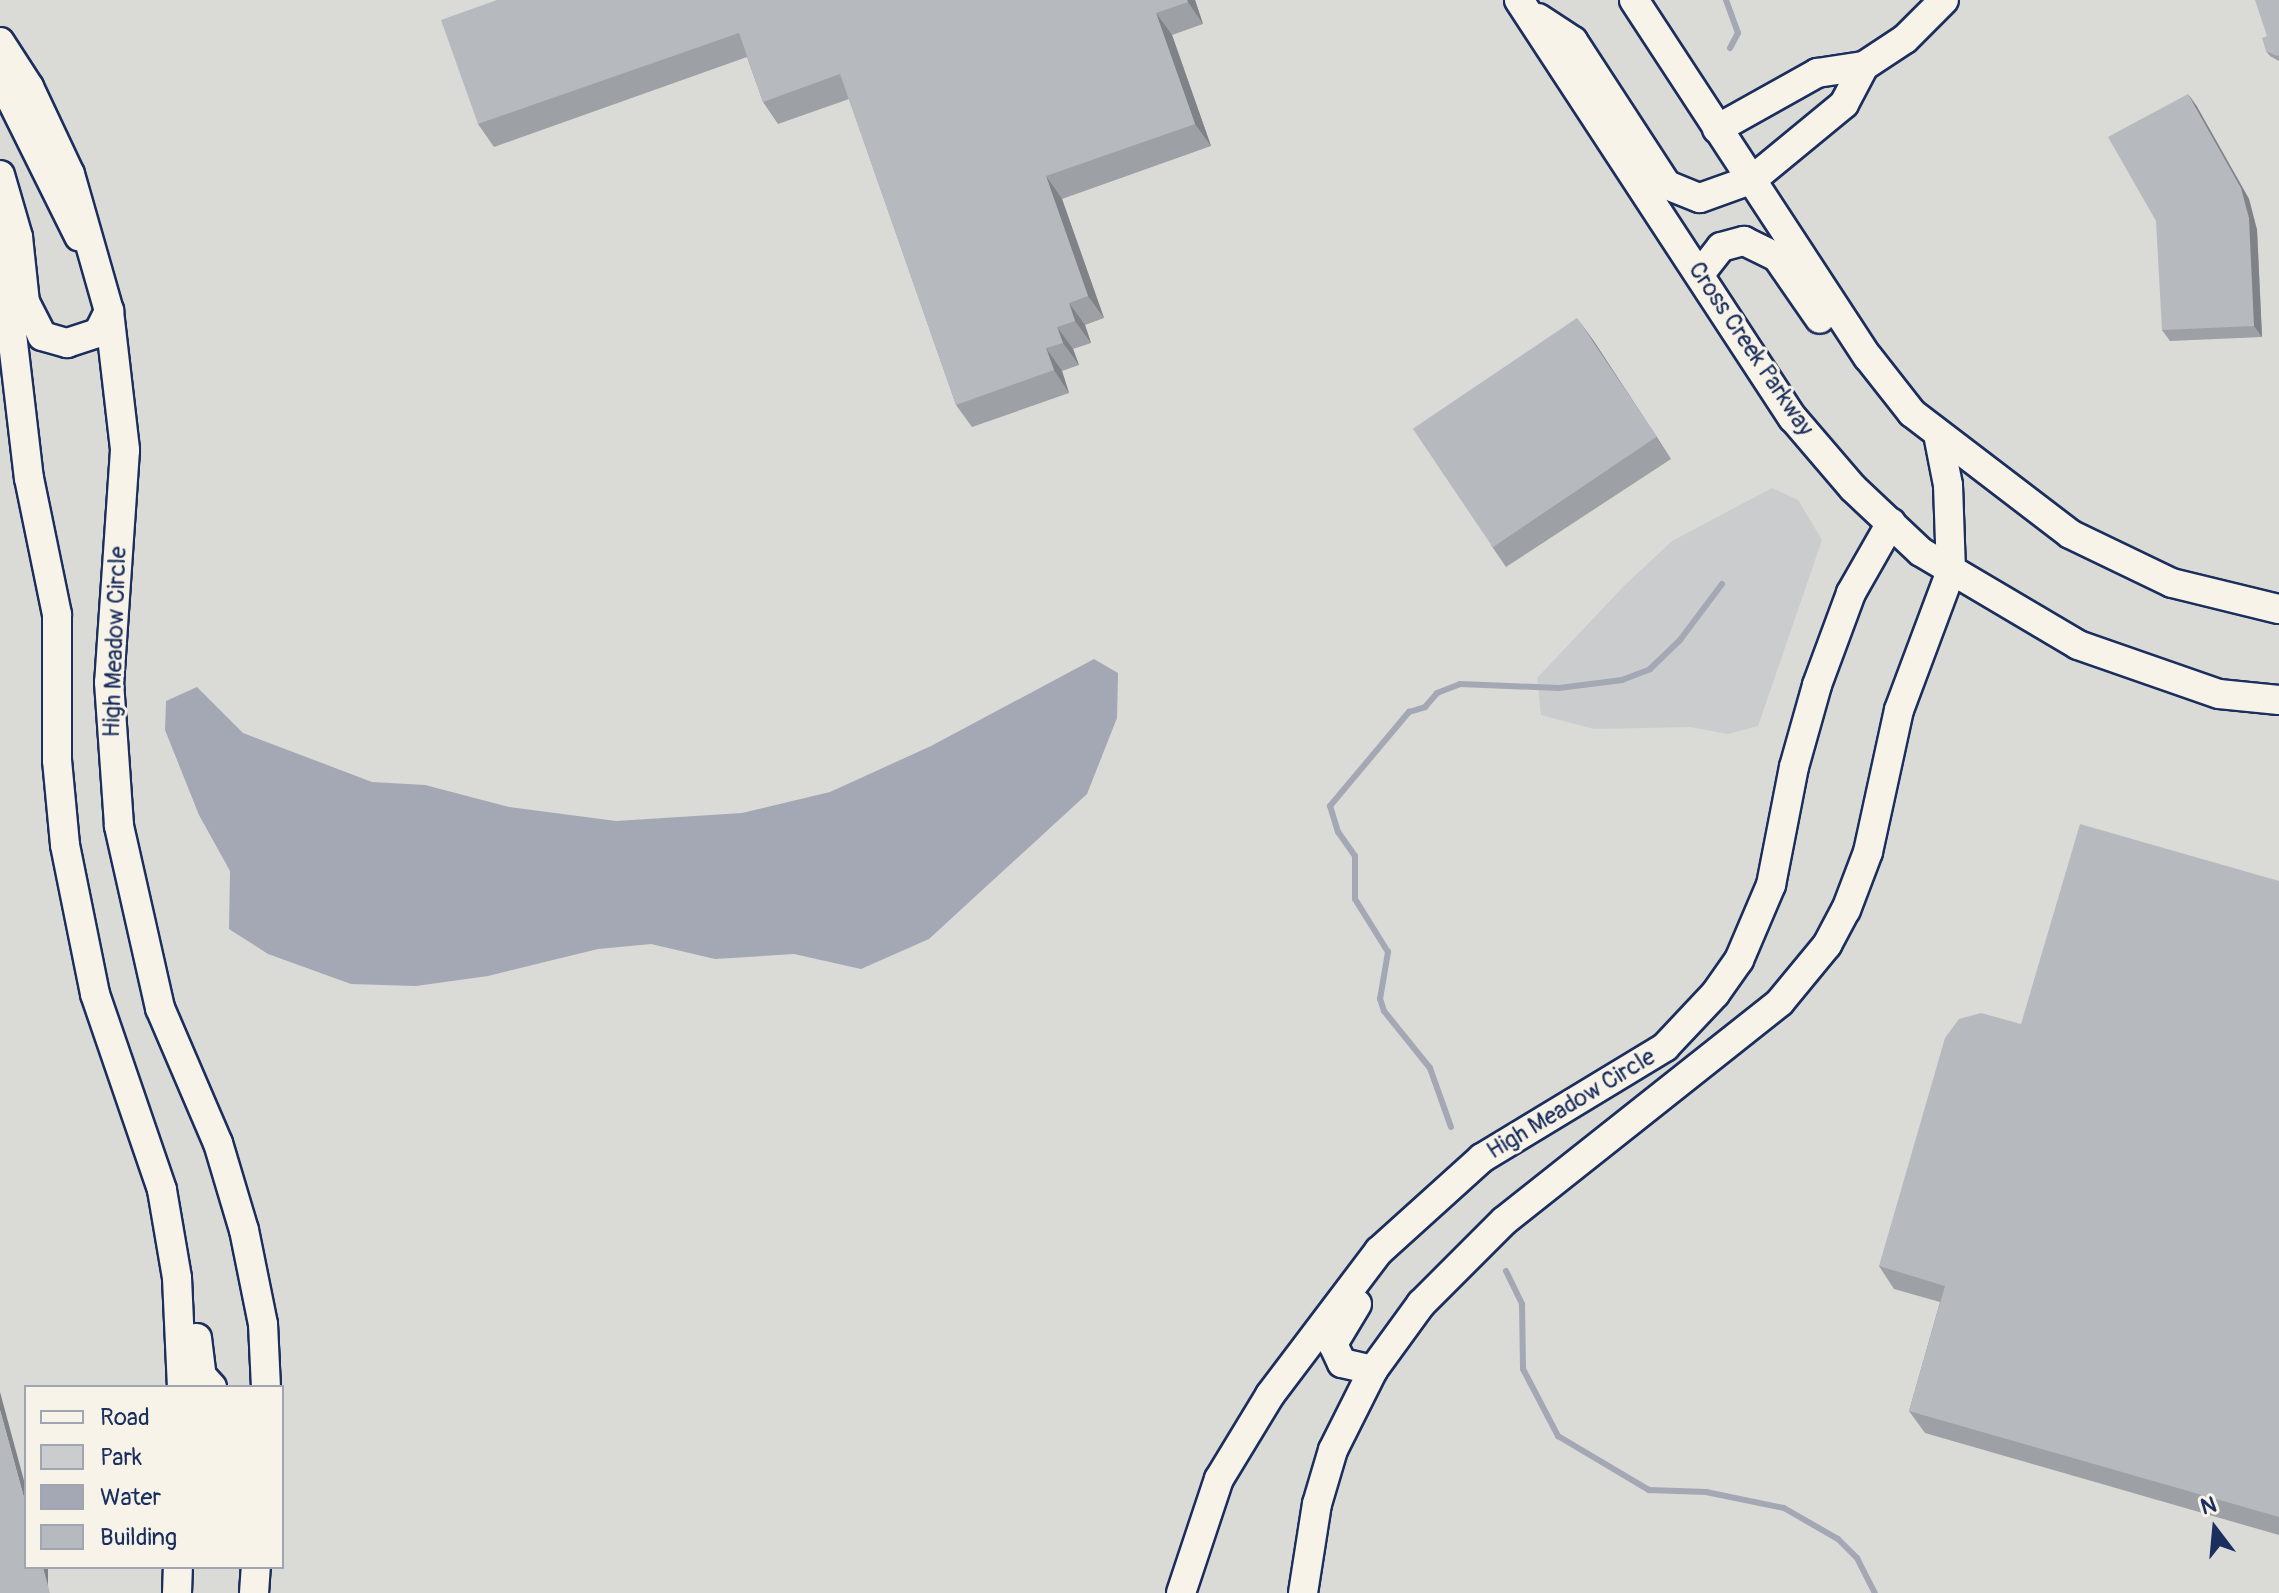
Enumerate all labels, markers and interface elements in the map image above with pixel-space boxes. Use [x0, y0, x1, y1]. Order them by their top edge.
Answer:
street label: Cross Creek Parkway [1682, 256, 1820, 442]
street label: High Meadow Circle [97, 546, 133, 738]
street label: High Meadow Circle [1482, 1042, 1660, 1166]
legend [24, 1385, 284, 1569]
text: Road [100, 1403, 150, 1432]
text: Park [100, 1443, 142, 1472]
text: Water [100, 1483, 161, 1512]
north arrow [2175, 1489, 2255, 1569]
text: N [2197, 1490, 2219, 1521]
text: Building [100, 1523, 177, 1552]

